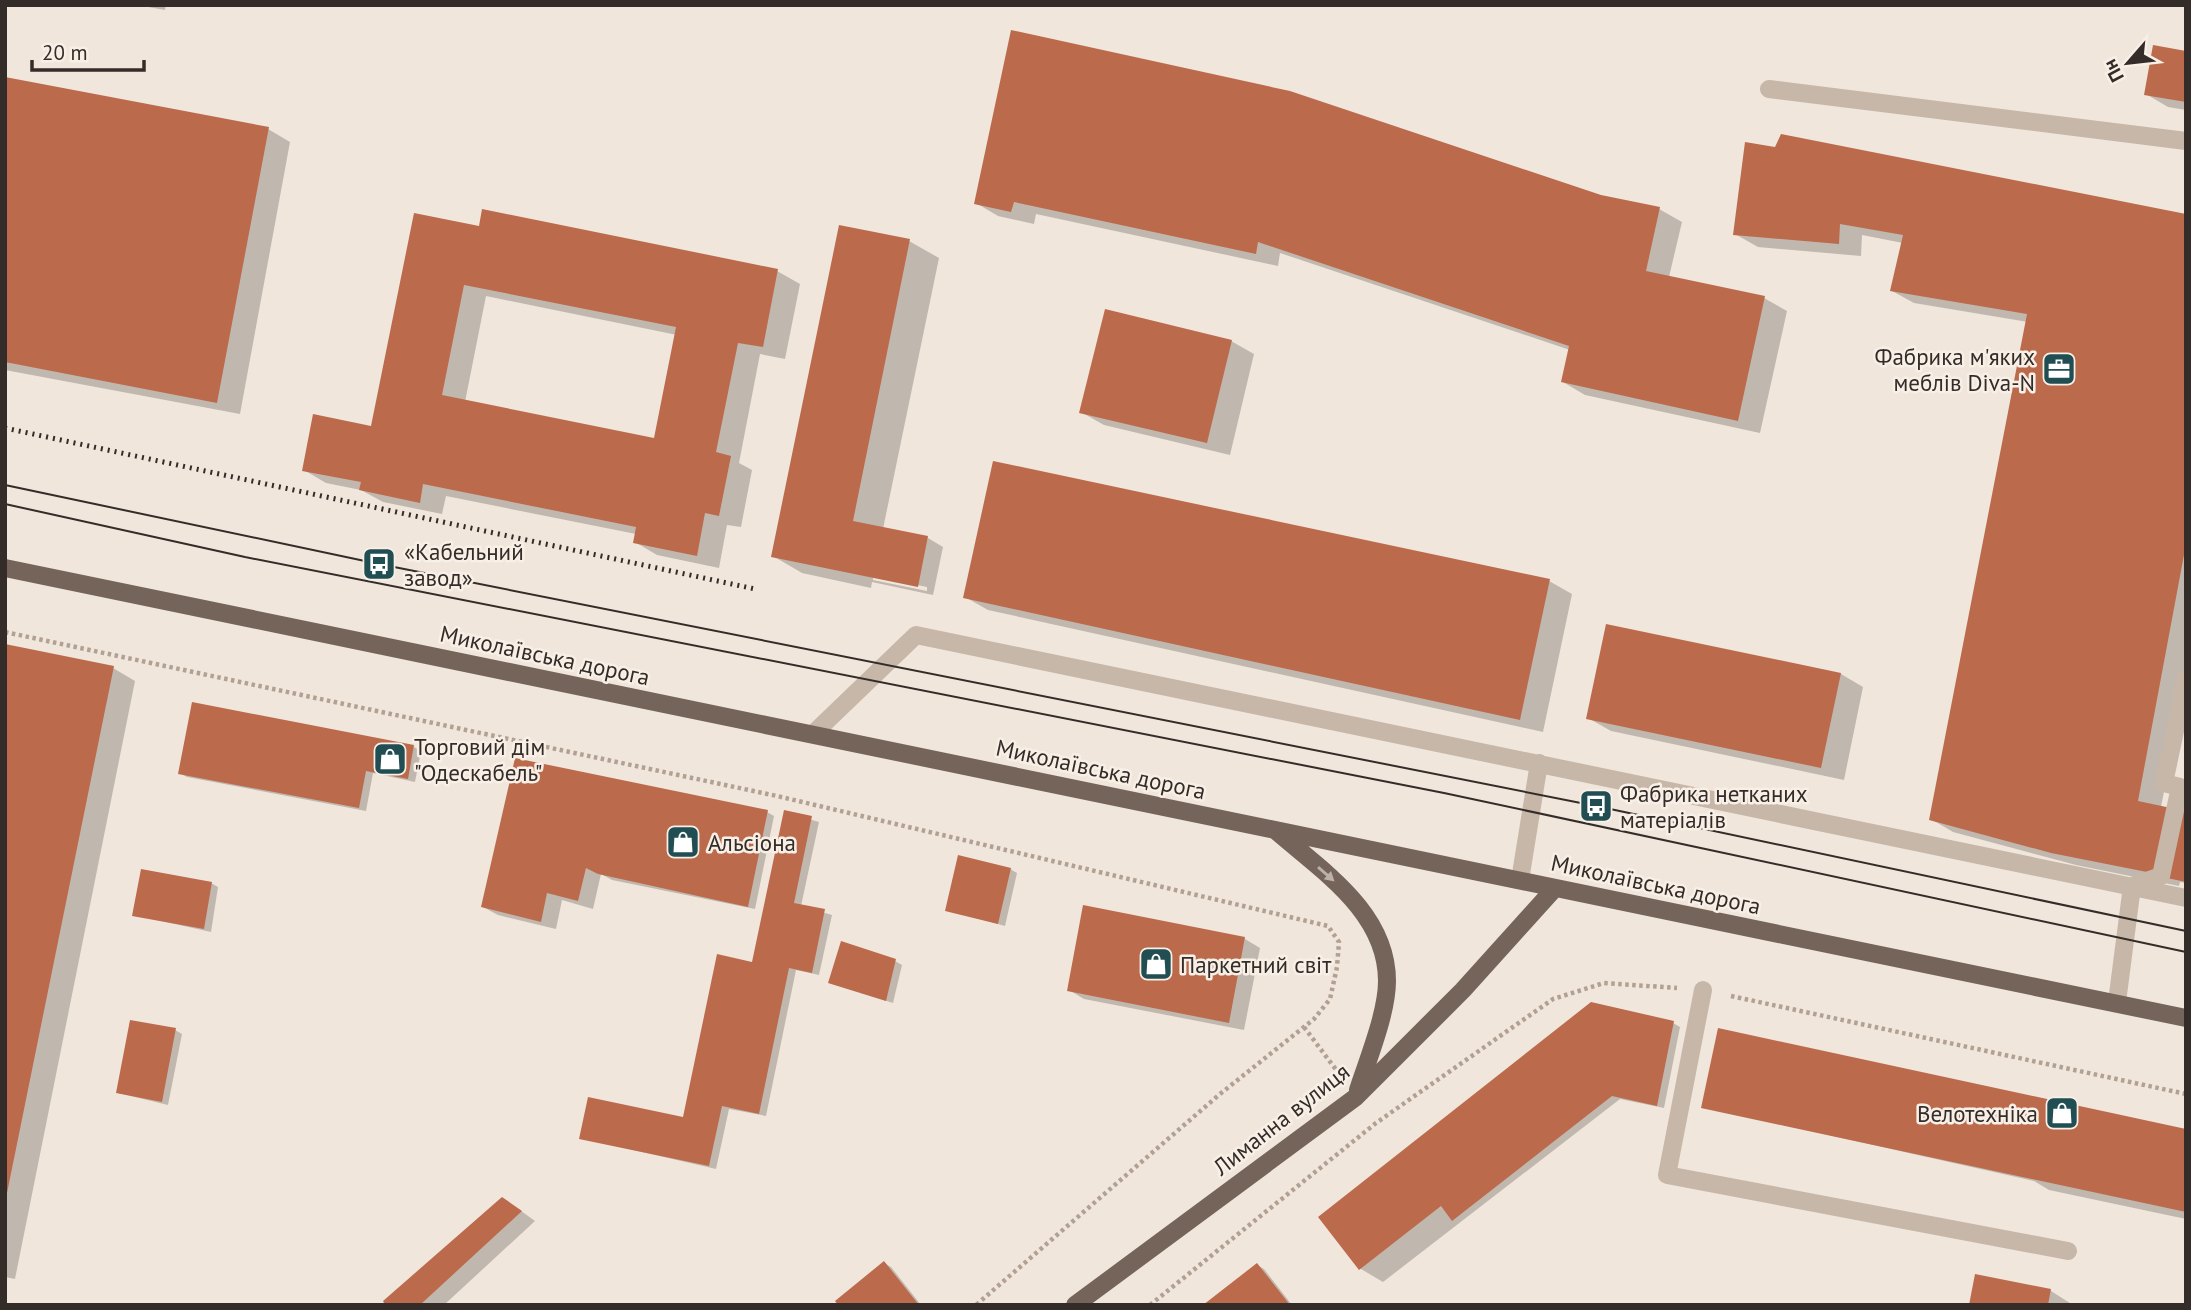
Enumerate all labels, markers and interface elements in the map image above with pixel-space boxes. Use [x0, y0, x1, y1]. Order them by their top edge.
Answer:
scale bar [32, 28, 144, 72]
north arrow [2093, 28, 2163, 98]
text: 20 m [42, 39, 88, 66]
text: Пн [2097, 55, 2129, 86]
place label: Фабрика м'яких меблів Diva-N [1875, 342, 2035, 397]
office icon: Фабрика м'яких меблів Diva-N [2040, 350, 2078, 388]
place label: «Кабельний завод» [404, 537, 524, 592]
bus stop icon: «Кабельний завод» [360, 545, 398, 583]
street label: Миколаївська дорога [438, 619, 652, 691]
place label: Торговий дім "Одескабель" [414, 732, 545, 787]
street label: Миколаївська дорога [994, 733, 1208, 805]
shop icon: Торговий дім "Одескабель" [371, 740, 409, 778]
place label: Фабрика нетканих матеріалів [1620, 779, 1808, 834]
bus stop icon: Фабрика нетканих матеріалів [1577, 787, 1615, 825]
shop icon: Альсіона [664, 823, 702, 861]
place label: Альсіона [708, 828, 796, 857]
street label: Миколаївська дорога [1549, 848, 1763, 920]
one-way arrow [1317, 866, 1335, 882]
shop icon: Паркетний світ [1137, 945, 1175, 983]
place label: Паркетний світ [1180, 950, 1332, 979]
street label: Лиманна вулиця [1206, 1057, 1355, 1182]
shop icon: Велотехніка [2043, 1094, 2081, 1132]
place label: Велотехніка [1917, 1099, 2038, 1128]

